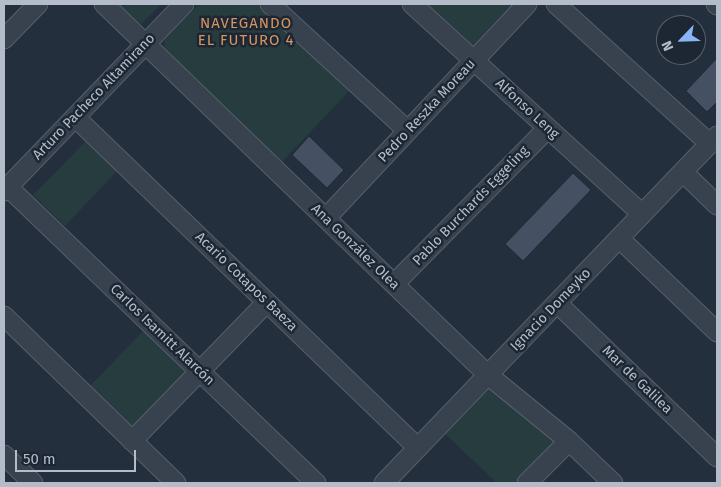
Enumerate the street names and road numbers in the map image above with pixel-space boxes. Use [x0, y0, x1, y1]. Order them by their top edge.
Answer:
street label: Arturo Pacheco Altamirano [29, 30, 159, 164]
street label: Pedro Reszka Moreau [375, 56, 479, 166]
street label: Alfonso Leng [492, 75, 562, 143]
street label: Pablo Burchards Eggeling [409, 143, 533, 269]
street label: Ana González Olea [307, 201, 403, 293]
street label: Acario Cotapos Baeza [191, 229, 301, 335]
street label: Ignacio Domeyko [507, 265, 595, 355]
street label: Carlos Isamitt Alarcón [106, 281, 218, 389]
street label: Mar de Galilea [598, 342, 676, 418]

